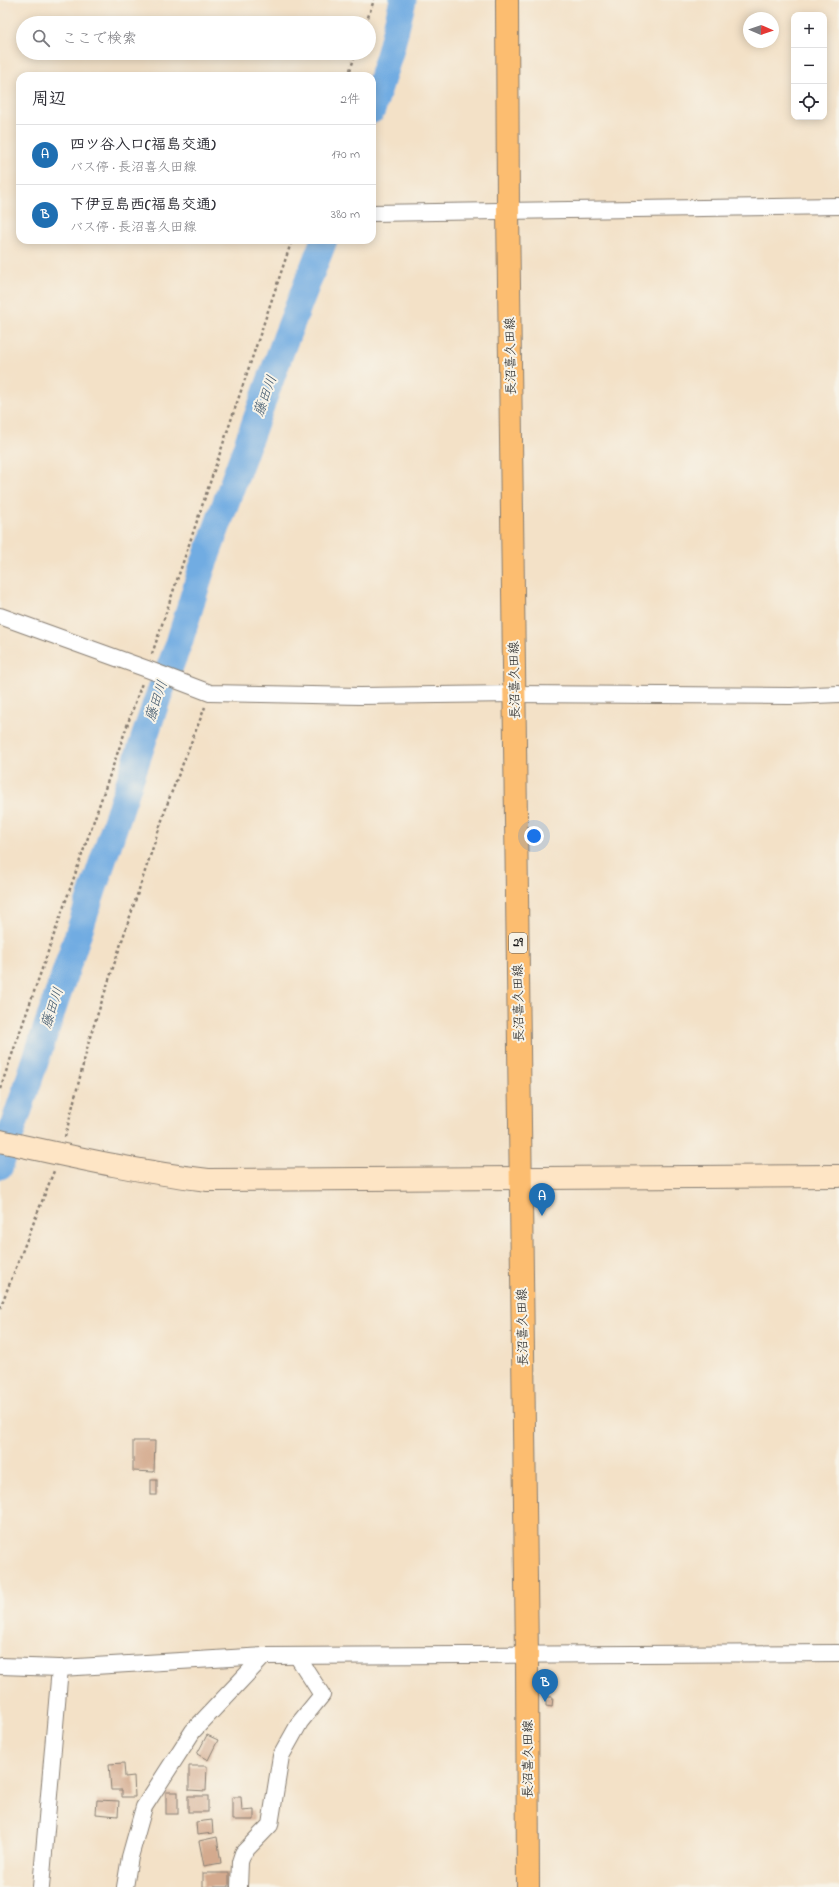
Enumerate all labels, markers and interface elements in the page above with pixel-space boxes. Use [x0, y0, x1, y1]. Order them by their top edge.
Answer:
north arrow [743, 12, 779, 48]
map controls [791, 12, 827, 120]
button: + [791, 12, 827, 48]
search box [16, 16, 376, 60]
icon: search [30, 27, 52, 49]
text: ここで検索 [62, 28, 137, 50]
button: − [791, 48, 827, 84]
button: locate [791, 84, 827, 120]
text: 周辺 [32, 87, 66, 112]
text: 2件 [341, 90, 360, 109]
text: 四ツ谷入口(福島交通) [70, 134, 216, 156]
text: A [41, 145, 49, 164]
text: 170 m [332, 145, 360, 164]
text: バス停 · 長沼喜久田線 [70, 158, 196, 177]
text: 下伊豆島西(福島交通) [70, 194, 216, 216]
text: B [41, 205, 49, 224]
text: 380 m [331, 205, 360, 224]
text: バス停 · 長沼喜久田線 [70, 218, 196, 237]
street label: 長沼喜久田線 [501, 316, 521, 395]
water label: 藤田川 [249, 373, 283, 419]
street label: 長沼喜久田線 [505, 640, 525, 719]
water label: 藤田川 [140, 678, 174, 724]
your location [524, 826, 544, 846]
road number: 29 [509, 933, 527, 953]
street label: 長沼喜久田線 [509, 963, 529, 1042]
water label: 藤田川 [36, 985, 70, 1031]
pin: A [529, 1183, 555, 1216]
street label: 長沼喜久田線 [513, 1287, 533, 1366]
pin: B [532, 1669, 558, 1702]
street label: 長沼喜久田線 [519, 1719, 538, 1798]

